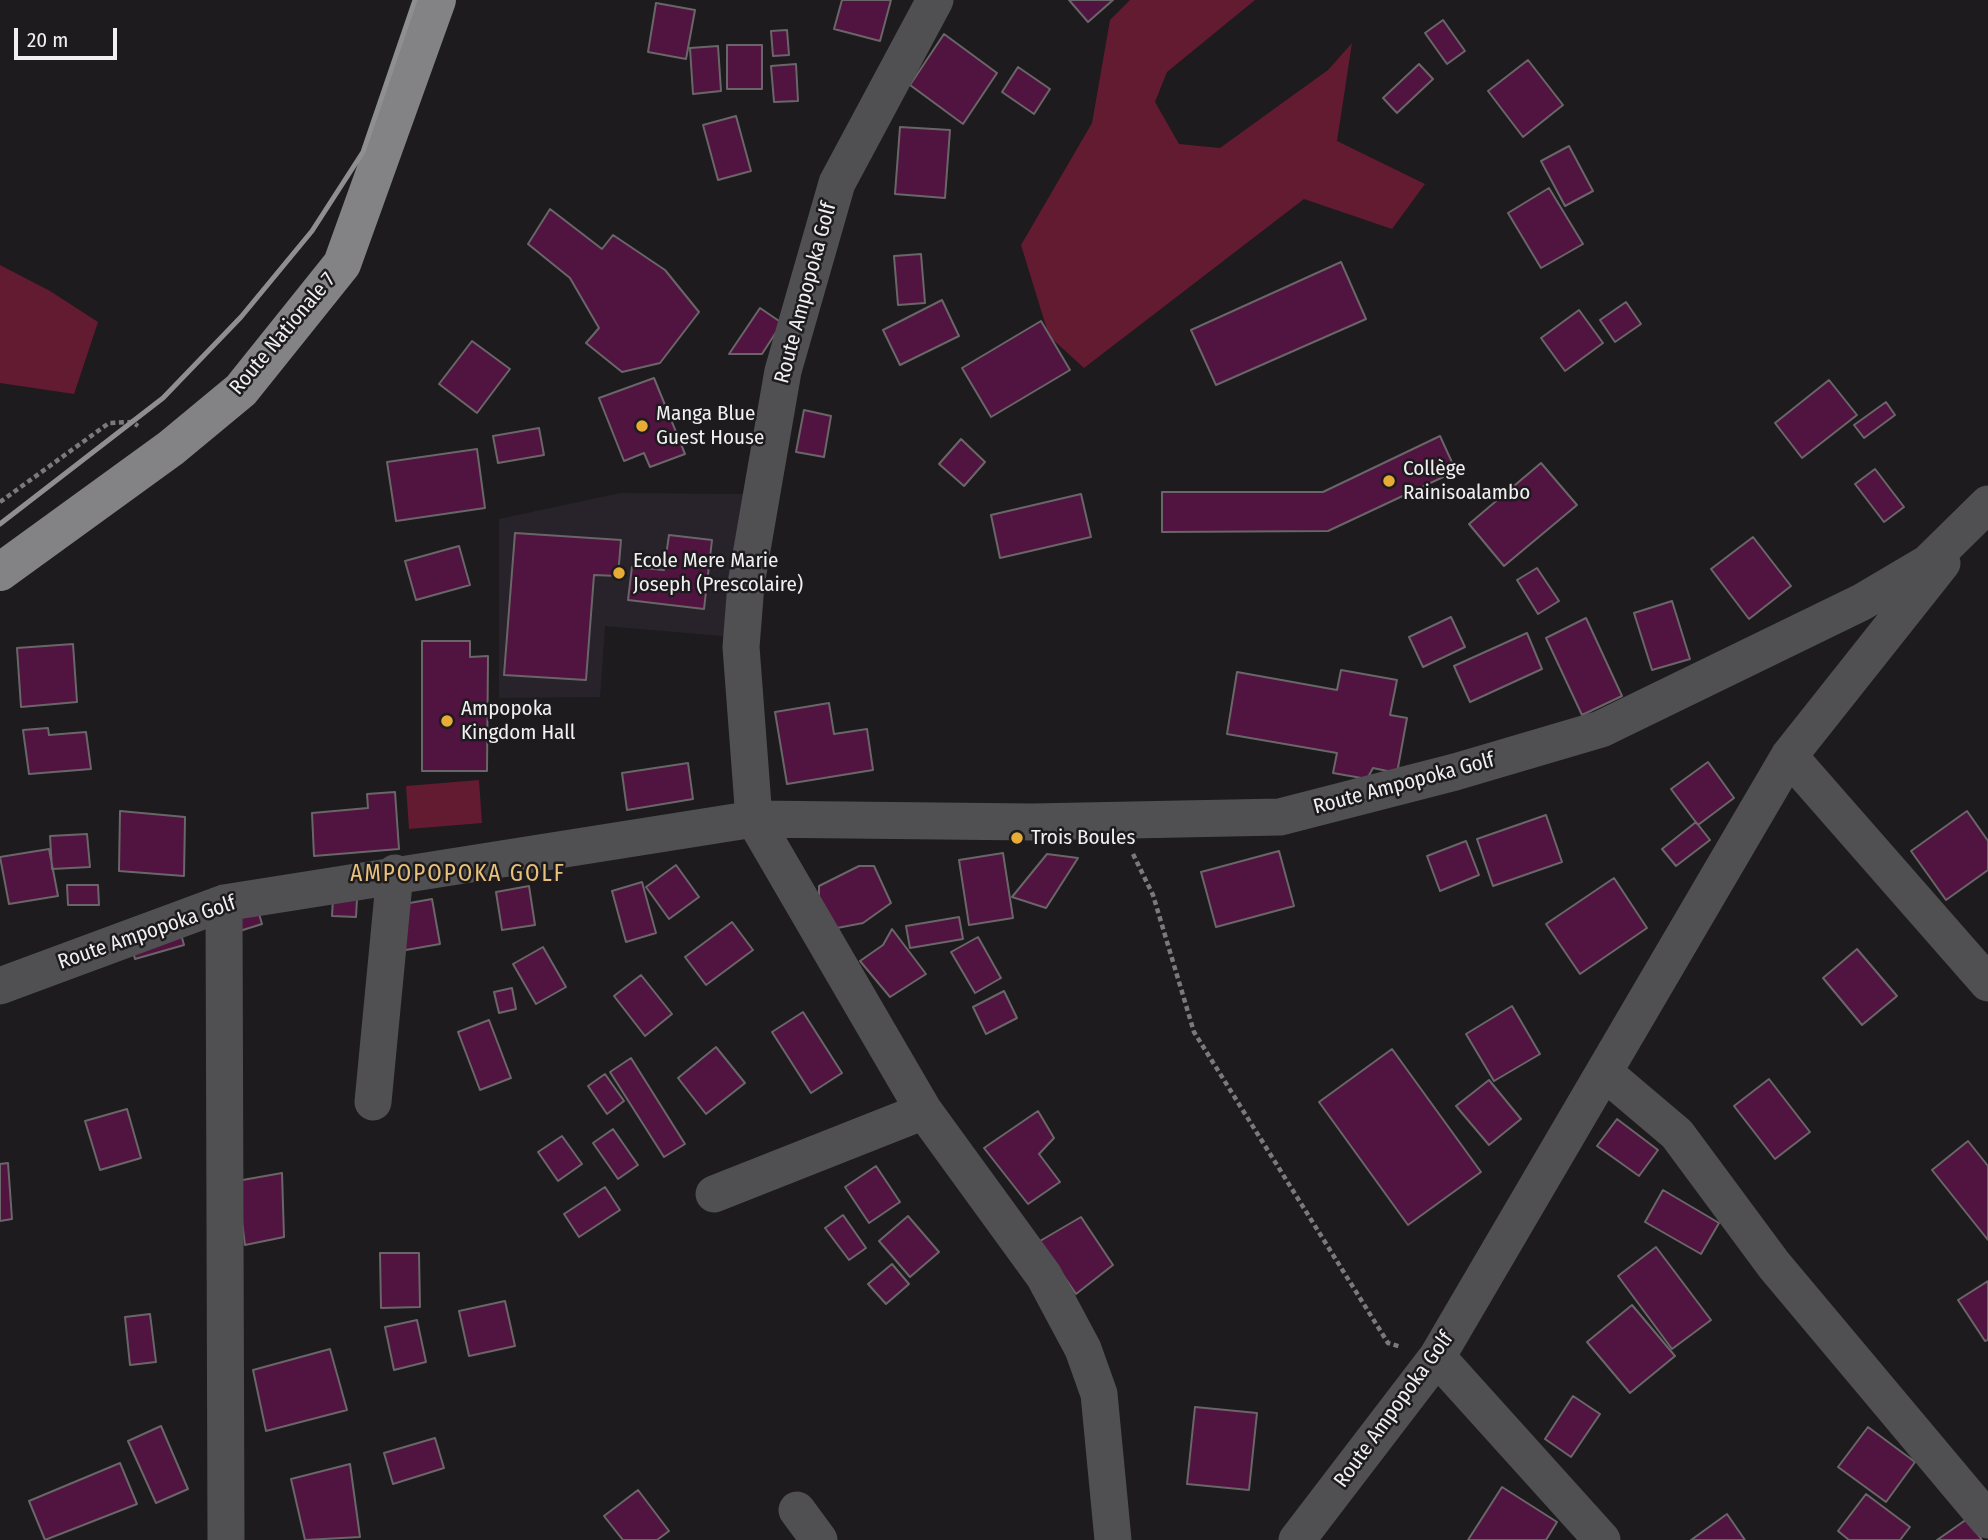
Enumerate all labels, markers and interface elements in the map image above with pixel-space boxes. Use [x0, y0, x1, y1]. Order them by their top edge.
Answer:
scale bar [18, 14, 121, 58]
text: 20 m [27, 27, 68, 53]
street label: Route Ampopoka Golf [770, 200, 842, 386]
street label: Route Nationale 7 [225, 268, 341, 400]
place label: Manga Blue Guest House [656, 401, 764, 451]
marker: Manga Blue Guest House [634, 418, 650, 434]
place label: Collège Rainisoalambo [1403, 456, 1530, 506]
marker: Collège Rainisoalambo [1381, 473, 1397, 489]
place label: Ecole Mere Marie Joseph (Prescolaire) [633, 548, 803, 598]
marker: Ecole Mere Marie Joseph (Prescolaire) [611, 565, 627, 581]
place label: Ampopoka Kingdom Hall [461, 696, 575, 746]
marker: Ampopoka Kingdom Hall [439, 713, 455, 729]
street label: Route Ampopoka Golf [1311, 748, 1497, 820]
place label: Trois Boules [1031, 825, 1135, 851]
marker: Trois Boules [1009, 830, 1025, 846]
district label: AMPOPOPOKA GOLF [352, 861, 564, 889]
street label: Route Ampopoka Golf [55, 891, 239, 975]
street label: Route Ampopoka Golf [1329, 1327, 1459, 1493]

